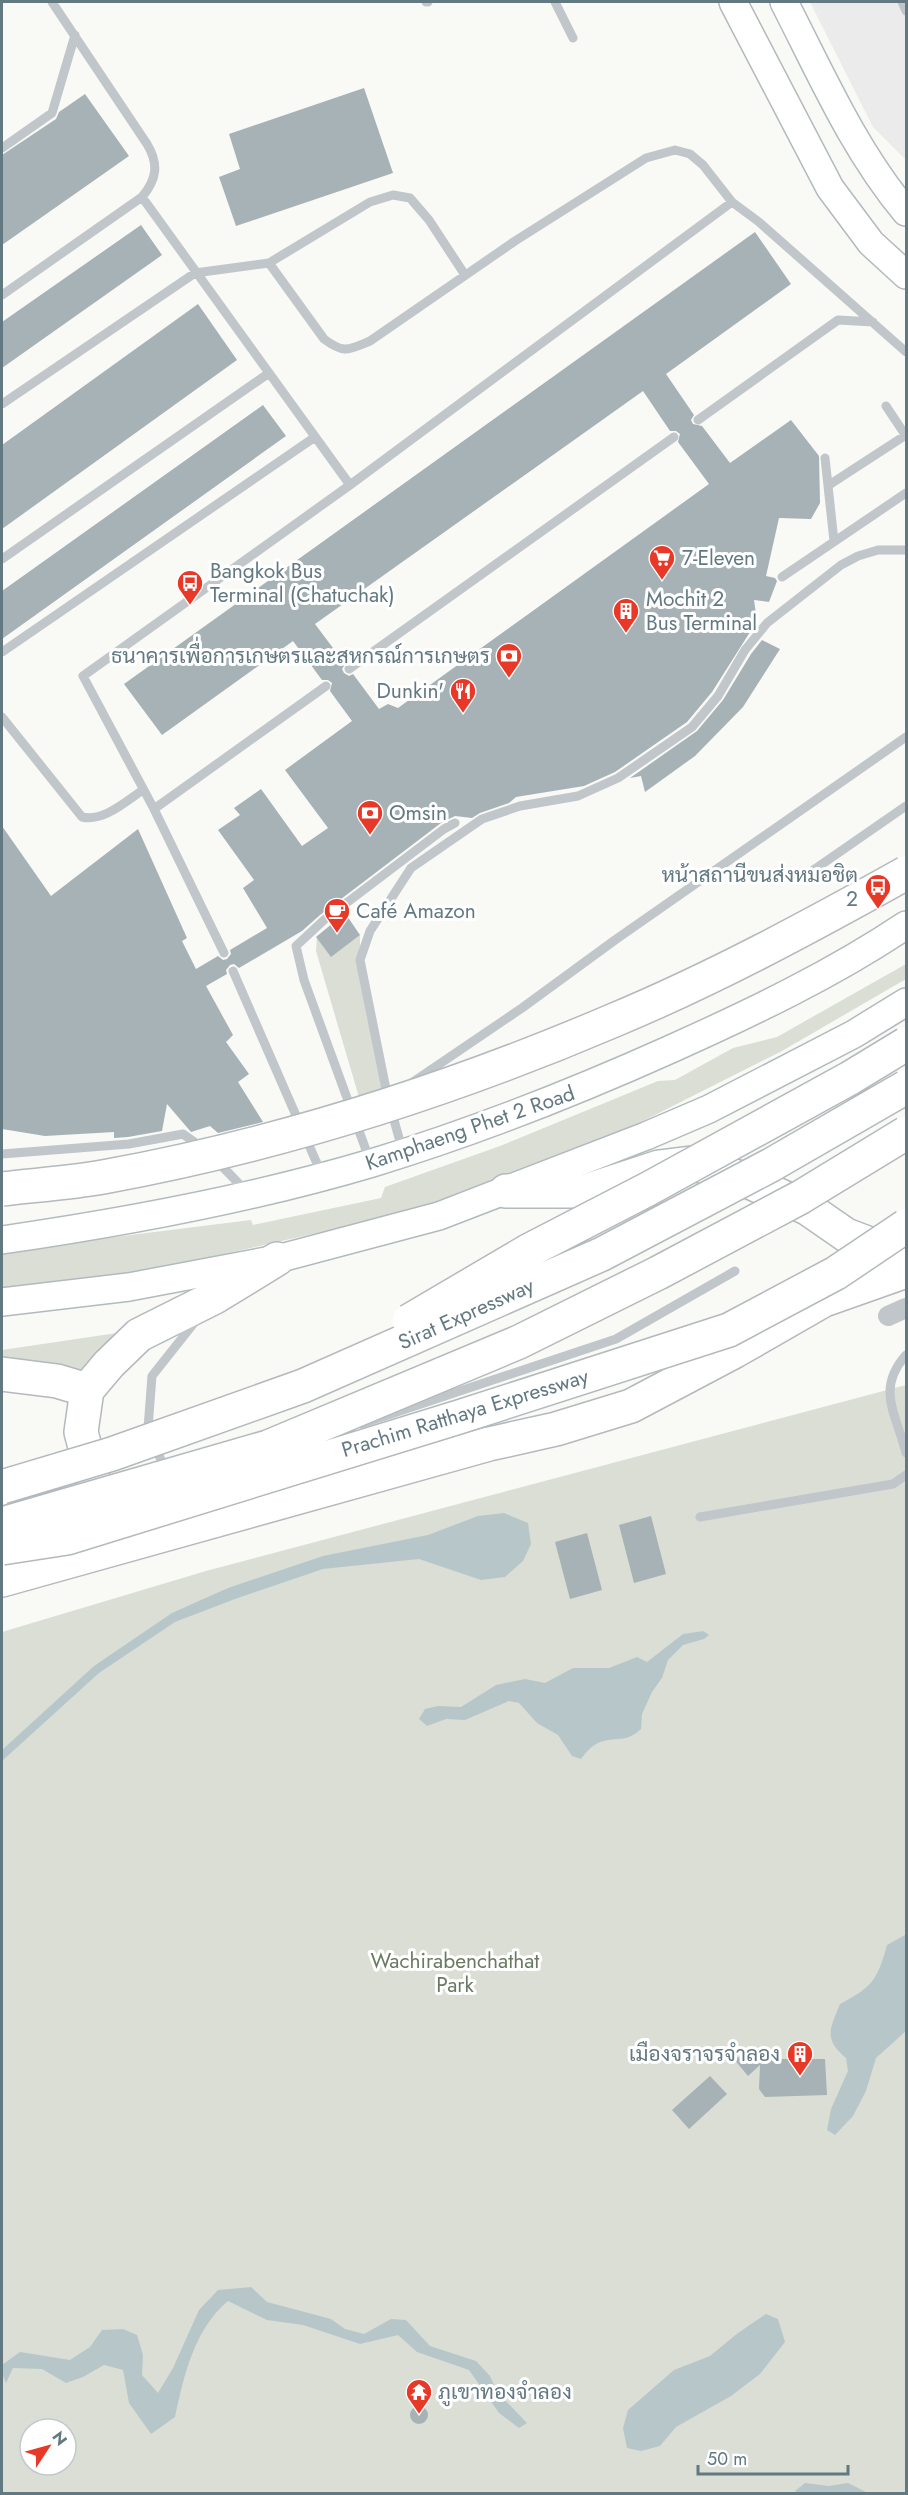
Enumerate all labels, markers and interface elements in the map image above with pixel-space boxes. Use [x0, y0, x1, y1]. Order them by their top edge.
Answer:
supermarket icon: 7-Eleven [647, 543, 677, 581]
place label: 7-Eleven [682, 543, 755, 573]
place label: Bangkok Bus Terminal (Chatuchak) [210, 556, 395, 610]
bus stop icon: Bangkok Bus Terminal (Chatuchak) [175, 568, 205, 606]
place label: Mochit 2 Bus Terminal [646, 584, 757, 638]
building icon: Mochit 2 Bus Terminal [611, 596, 641, 634]
place label: ธนาคารเพื่อการเกษตรและสหกรณ์การเกษตร [111, 636, 490, 671]
bank icon: ธนาคารเพื่อการเกษตรและสหกรณ์การเกษตร [494, 641, 524, 679]
place label: Dunkin' [377, 676, 444, 706]
restaurant icon: Dunkin' [448, 676, 478, 714]
bank icon: Omsin [355, 798, 385, 836]
place label: Omsin [389, 798, 447, 828]
place label: หน้าสถานีขนส่งหมอชิต 2 [662, 860, 858, 914]
bus stop icon: หน้าสถานีขนส่งหมอชิต 2 [863, 872, 893, 910]
cafe icon: Café Amazon [322, 896, 352, 934]
place label: Café Amazon [356, 896, 476, 926]
street label: Kamphaeng Phet 2 Road [361, 1078, 579, 1178]
street label: Sirat Expressway [393, 1270, 539, 1357]
street label: Prachim Ratthaya Expressway [338, 1361, 593, 1465]
park label: Wachirabenchathat Park [371, 1946, 539, 2000]
place label: เมืองจราจรจำลอง [629, 2039, 780, 2069]
building icon: เมืองจราจรจำลอง [785, 2039, 815, 2077]
temple icon: ภูเขาทองจำลอง [404, 2377, 434, 2415]
place label: ภูเขาทองจำลอง [438, 2377, 572, 2407]
north arrow [18, 2417, 78, 2477]
text: N [47, 2427, 73, 2450]
scale bar [698, 2438, 848, 2476]
text: 50 m [707, 2446, 747, 2472]

